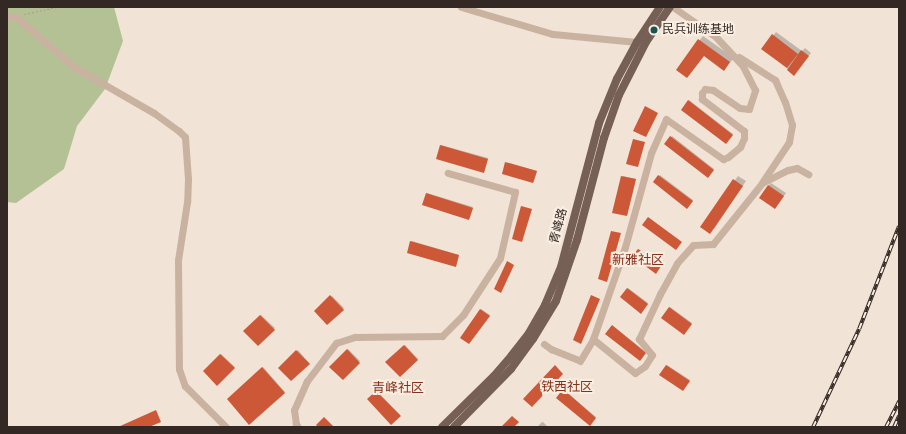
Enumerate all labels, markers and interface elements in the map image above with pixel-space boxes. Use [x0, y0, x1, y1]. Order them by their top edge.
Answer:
place label: 民兵训练基地 [662, 23, 734, 37]
marker: 民兵训练基地 [649, 25, 659, 35]
street label: 青峰路 [547, 207, 571, 245]
district label: 新雅社区 [612, 252, 664, 268]
district label: 铁西社区 [541, 379, 593, 395]
district label: 青峰社区 [372, 380, 424, 396]

